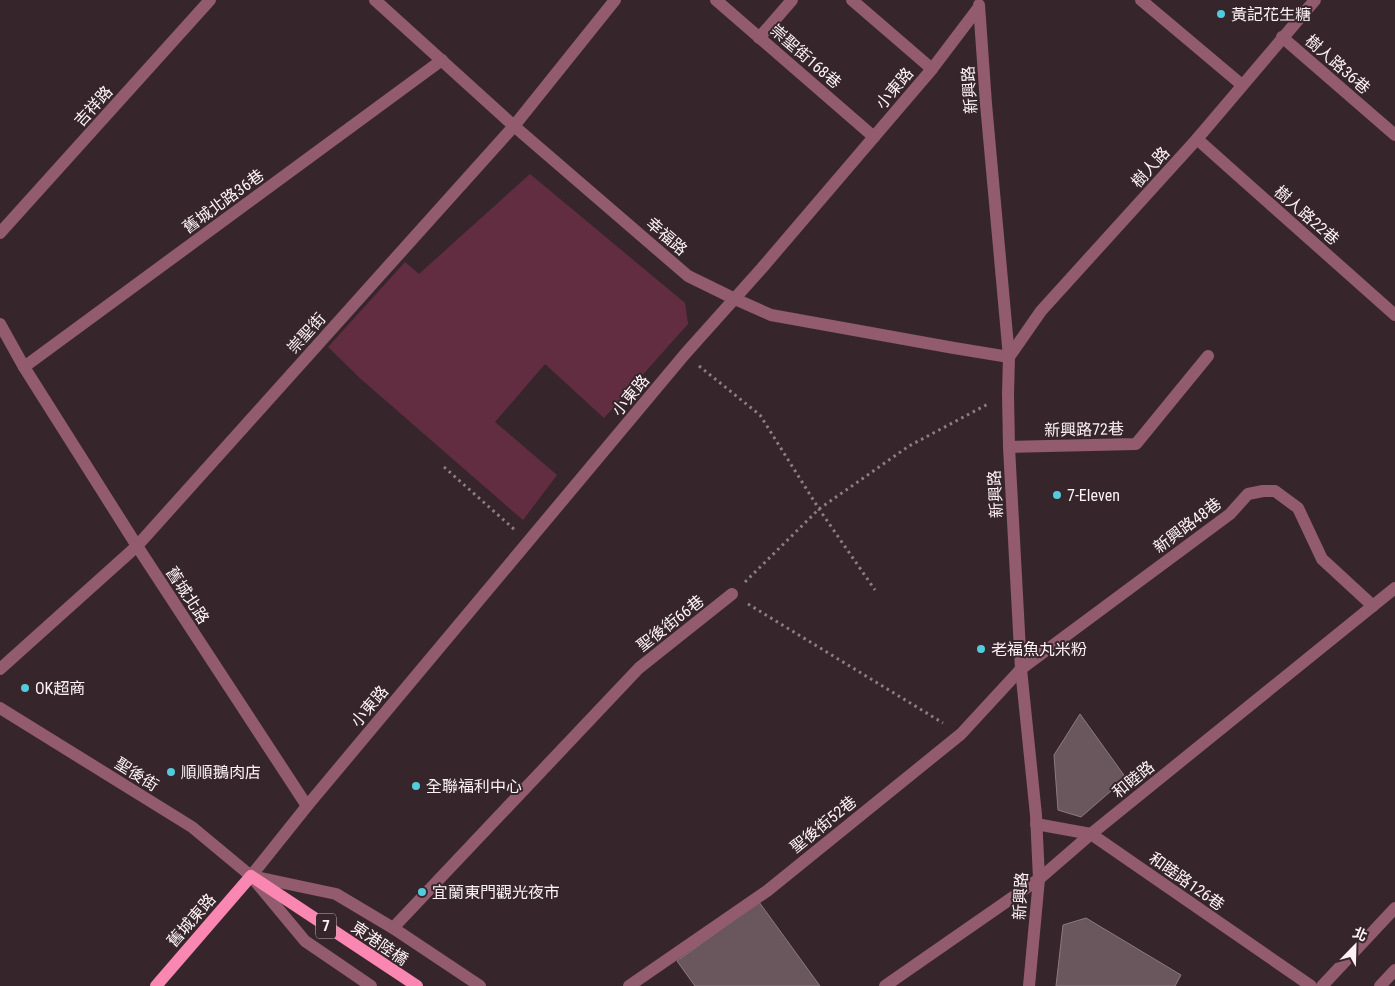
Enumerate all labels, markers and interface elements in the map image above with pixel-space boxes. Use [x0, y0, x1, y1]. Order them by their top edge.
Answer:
place label: 黃記花生糖 [1231, 5, 1311, 24]
marker: 黃記花生糖 [1215, 8, 1227, 20]
street label: 崇聖街168巷 [766, 20, 845, 92]
street label: 樹人路36巷 [1301, 31, 1374, 98]
street label: 小東路 [872, 64, 917, 113]
street label: 新興路 [958, 65, 981, 115]
street label: 吉祥路 [70, 82, 116, 131]
street label: 樹人路 [1127, 143, 1173, 192]
street label: 舊城北路36巷 [179, 166, 268, 237]
street label: 樹人路22巷 [1270, 182, 1343, 249]
street label: 幸福路 [642, 213, 691, 259]
street label: 崇聖街 [283, 309, 329, 358]
street label: 小東路 [608, 371, 653, 420]
street label: 新興路72巷 [1044, 419, 1124, 440]
street label: 新興路 [985, 470, 1006, 518]
place label: 7-Eleven [1067, 486, 1120, 505]
marker: 7-Eleven [1051, 489, 1063, 501]
street label: 新興路48巷 [1150, 494, 1225, 557]
street label: 舊城北路 [162, 563, 213, 627]
street label: 聖後街66巷 [633, 591, 708, 655]
place label: 老福魚丸米粉 [991, 640, 1087, 659]
marker: 老福魚丸米粉 [975, 643, 987, 655]
place label: OK超商 [35, 679, 85, 698]
marker: OK超商 [19, 682, 31, 694]
street label: 小東路 [347, 682, 392, 731]
street label: 聖後街 [111, 754, 162, 795]
street label: 和睦路 [1109, 757, 1158, 802]
place label: 順順鵝肉店 [181, 763, 261, 782]
marker: 順順鵝肉店 [165, 766, 177, 778]
place label: 全聯福利中心 [426, 777, 522, 796]
marker: 全聯福利中心 [410, 780, 422, 792]
street label: 聖後街52巷 [786, 792, 860, 857]
street label: 和睦路126巷 [1145, 848, 1228, 914]
street label: 新興路 [1010, 872, 1031, 920]
place label: 宜蘭東門觀光夜市 [432, 883, 560, 902]
marker: 宜蘭東門觀光夜市 [416, 886, 428, 898]
street label: 舊城東路 [163, 890, 220, 951]
road number: 7 [316, 914, 336, 938]
street label: 東港陸橋 [348, 918, 412, 969]
north arrow [1330, 921, 1380, 971]
text: 北 [1351, 924, 1370, 944]

